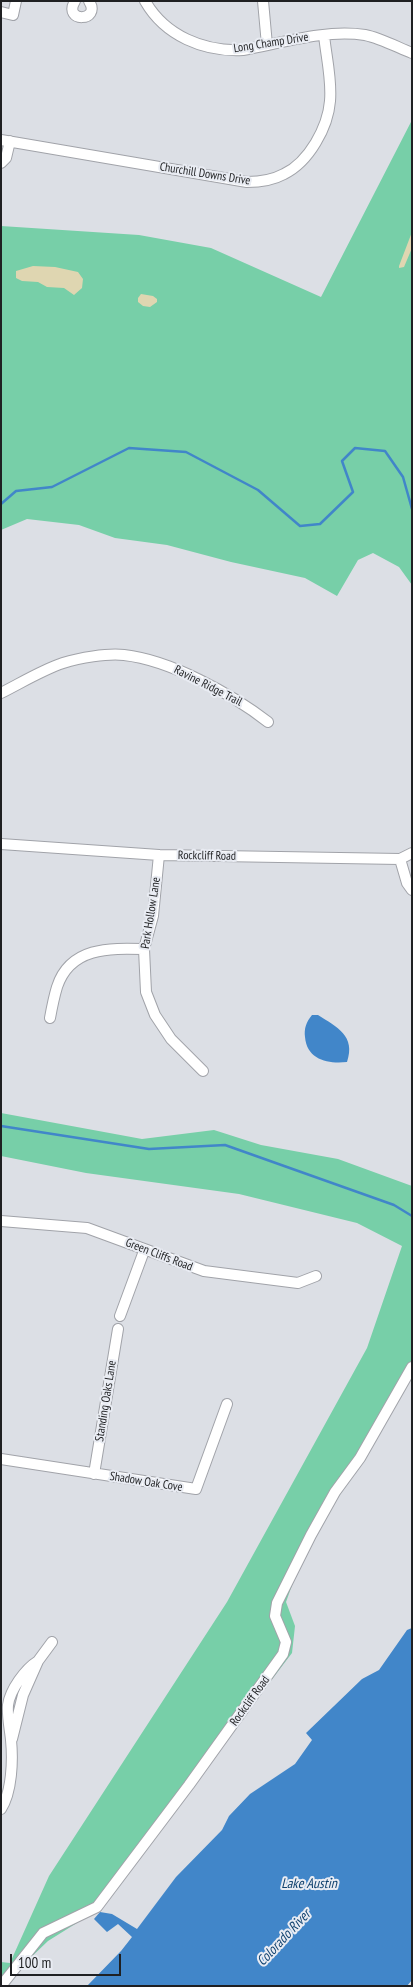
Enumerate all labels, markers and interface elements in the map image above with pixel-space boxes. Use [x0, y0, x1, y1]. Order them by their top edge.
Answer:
street label: Long Champ Drive [233, 30, 309, 56]
street label: Churchill Downs Drive [159, 160, 251, 188]
street label: Ravine Ridge Trail [171, 663, 245, 709]
street label: Rockcliff Road [178, 848, 236, 864]
street label: Park Hollow Lane [138, 876, 164, 950]
street label: Green Cliffs Road [123, 1236, 195, 1274]
street label: Standing Oaks Lane [92, 1359, 120, 1443]
street label: Shadow Oak Cove [109, 1469, 183, 1495]
street label: Rockcliff Road [227, 1673, 273, 1729]
water label: Lake Austin [281, 1876, 337, 1892]
water label: Colorado River [254, 1906, 314, 1970]
scale bar [12, 1944, 124, 1976]
text: 100 m [18, 1953, 51, 1972]

